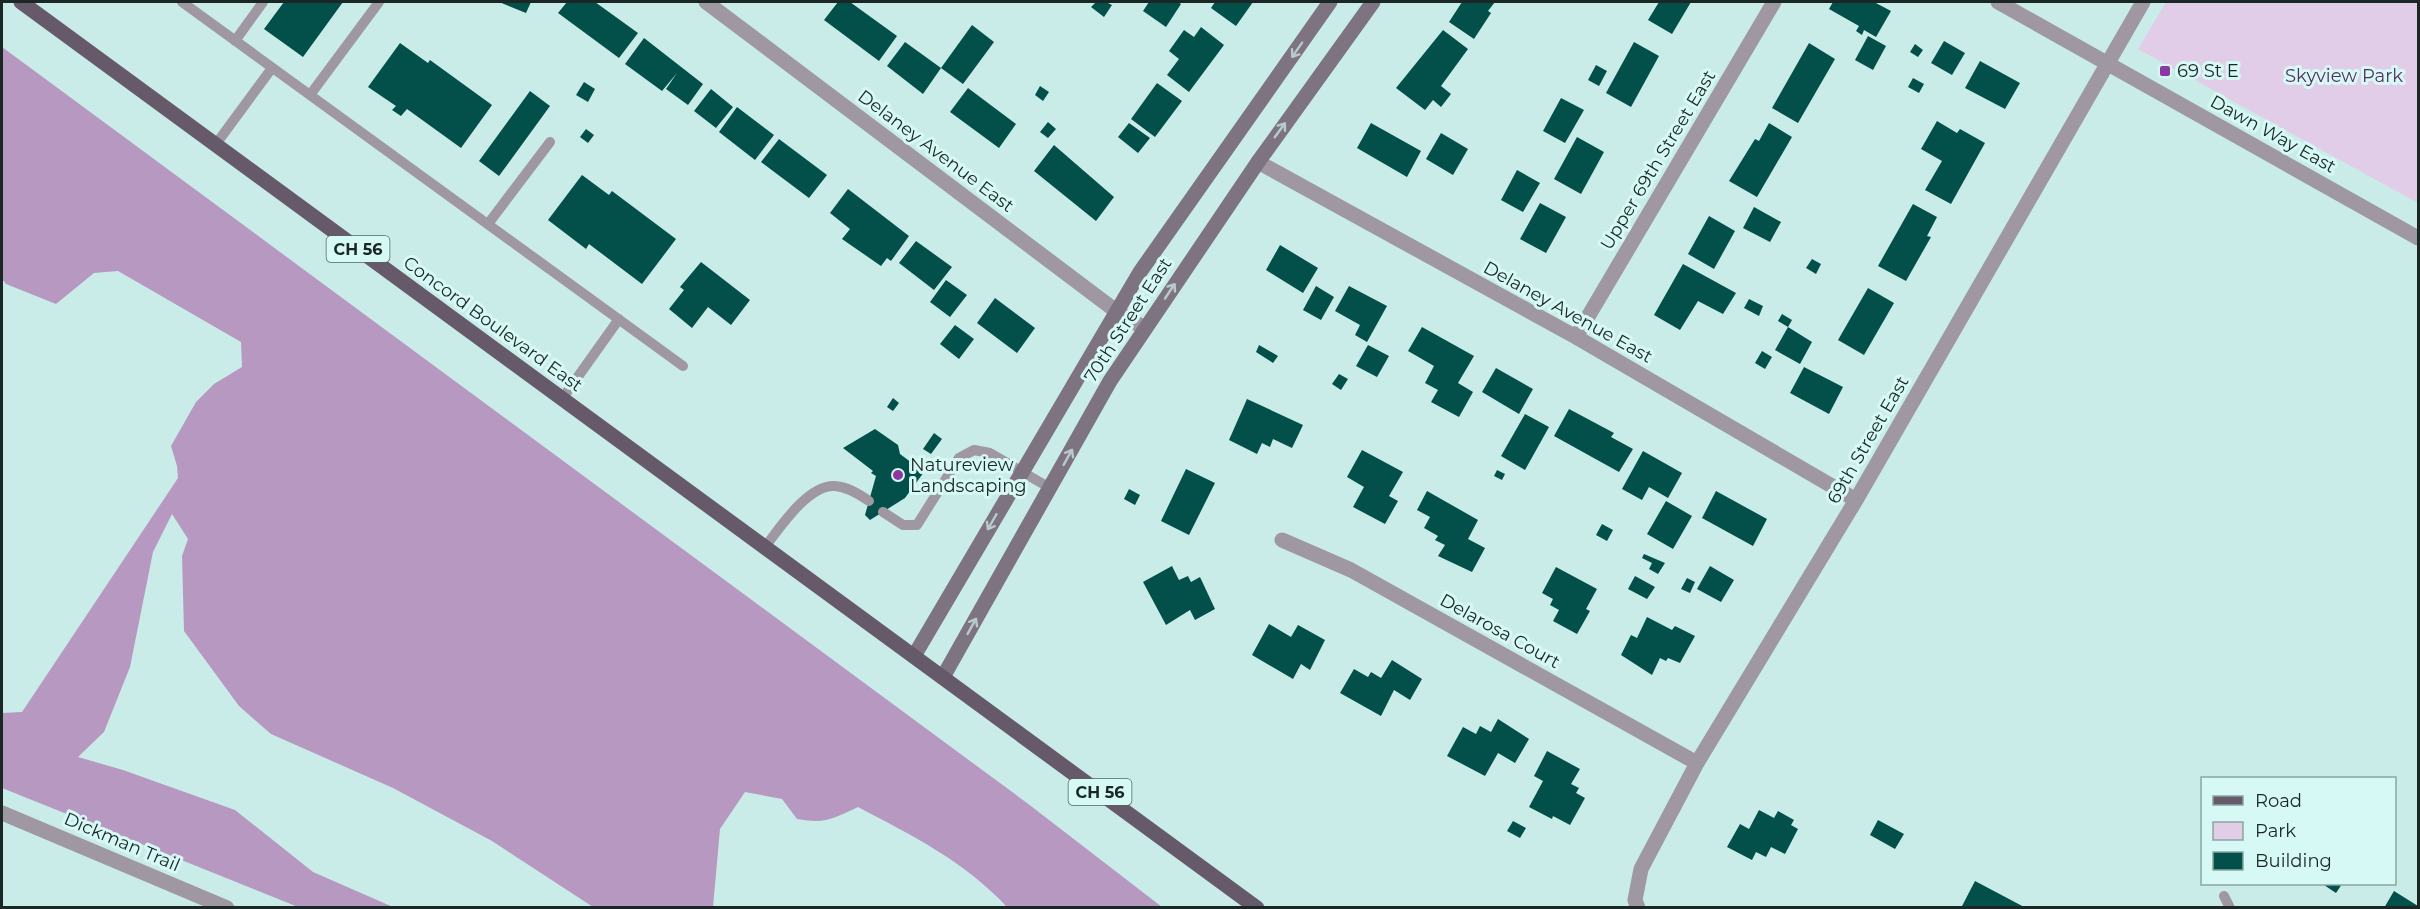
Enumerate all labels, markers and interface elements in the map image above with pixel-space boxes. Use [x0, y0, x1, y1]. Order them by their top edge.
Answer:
one-way arrow [1291, 41, 1303, 57]
place label: 69 St E [2177, 60, 2239, 82]
marker: 69 St E [2158, 64, 2172, 78]
park label: Skyview Park [2285, 65, 2403, 87]
street label: Upper 69th Street East [1596, 66, 1720, 254]
street label: Delaney Avenue East [854, 85, 1018, 217]
street label: Dawn Way East [2206, 90, 2340, 178]
one-way arrow [1274, 123, 1287, 139]
road number: CH 56 [326, 236, 389, 262]
street label: Concord Boulevard East [399, 252, 587, 396]
street label: 70th Street East [1079, 254, 1177, 386]
street label: Delaney Avenue East [1480, 256, 1656, 368]
one-way arrow [1164, 283, 1176, 300]
street label: 69th Street East [1822, 372, 1914, 508]
one-way arrow [1062, 449, 1074, 466]
place label: Natureview Landscaping [910, 454, 1027, 497]
marker: Natureview Landscaping [891, 468, 905, 482]
one-way arrow [986, 513, 997, 531]
street label: Delarosa Court [1436, 589, 1564, 673]
one-way arrow [967, 618, 978, 636]
legend [2201, 777, 2396, 885]
road number: CH 56 [1068, 779, 1132, 805]
text: Road [2255, 790, 2302, 812]
street label: Dickman Trail [61, 808, 183, 876]
text: Park [2255, 820, 2296, 842]
text: Building [2255, 850, 2332, 872]

